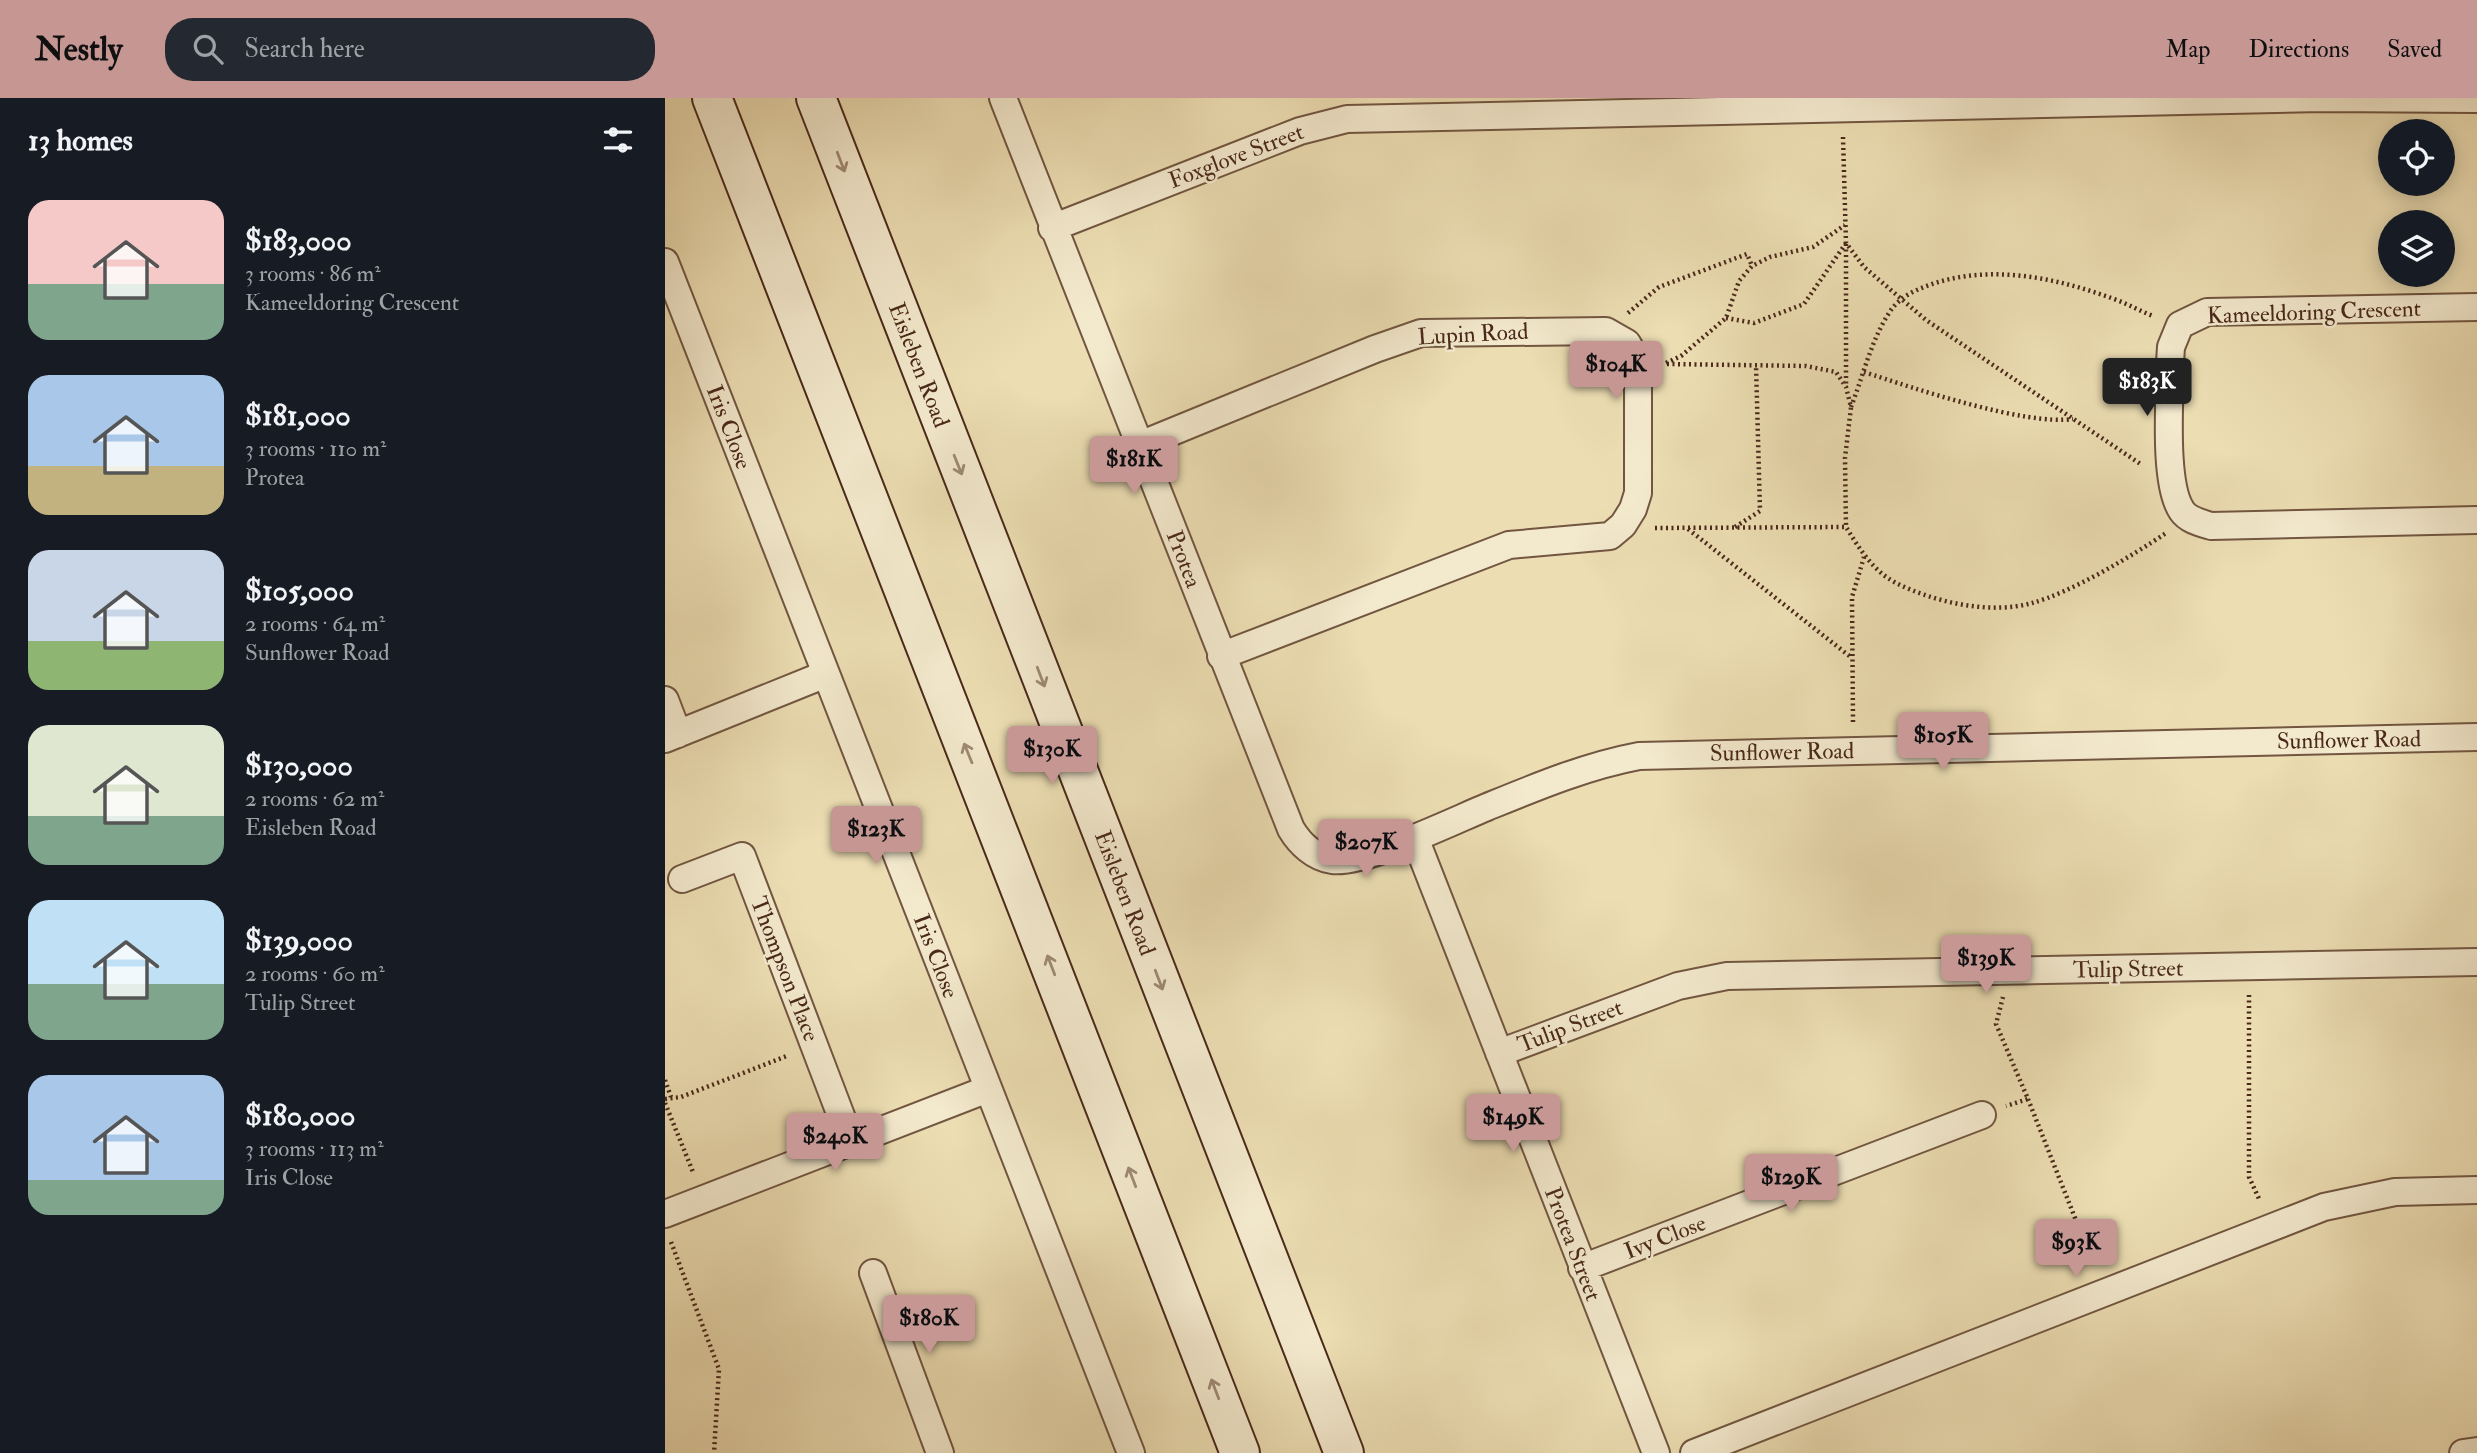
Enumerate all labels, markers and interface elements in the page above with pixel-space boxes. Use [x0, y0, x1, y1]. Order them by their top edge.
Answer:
search box [165, 18, 655, 81]
text: Nestly [35, 29, 123, 70]
icon: search [189, 30, 227, 68]
text: Search here [245, 33, 365, 65]
text: Map [2165, 34, 2210, 65]
text: Directions [2248, 34, 2349, 65]
text: Saved [2387, 34, 2442, 65]
street label: Foxglove Street [1164, 117, 1308, 195]
map controls [2378, 119, 2455, 287]
button: locate [2378, 119, 2455, 196]
icon: filters [599, 121, 637, 159]
text: 13 homes [28, 122, 133, 159]
one-way arrow [835, 150, 848, 172]
button: layers [2378, 210, 2455, 287]
text: $183,000 [245, 222, 352, 259]
icon: home [84, 228, 168, 312]
text: 3 rooms · 86 m² [245, 259, 381, 288]
text: Kameeldoring Crescent [245, 288, 459, 317]
street label: Kameeldoring Crescent [2207, 294, 2421, 330]
street label: Eisleben Road [882, 298, 956, 432]
street label: Lupin Road [1417, 317, 1529, 352]
pin: $104K [1567, 342, 1665, 401]
text: $104K [1585, 349, 1647, 378]
pin: $183K [2098, 358, 2196, 418]
text: $183K [2119, 366, 2175, 395]
street label: Iris Close [700, 381, 758, 474]
text: $181,000 [245, 397, 351, 434]
icon: home [84, 403, 168, 487]
text: 3 rooms · 110 m² [245, 434, 386, 463]
pin: $181K [1085, 436, 1183, 496]
text: $181K [1106, 444, 1162, 473]
one-way arrow [953, 454, 966, 476]
text: Protea [245, 463, 304, 492]
street label: Protea [1160, 526, 1208, 592]
text: $105,000 [245, 572, 354, 609]
icon: home [84, 578, 168, 662]
text: 2 rooms · 64 m² [245, 609, 385, 638]
text: Sunflower Road [245, 638, 389, 667]
one-way arrow [1036, 666, 1049, 687]
pin: $105K [1894, 712, 1992, 772]
text: $105K [1913, 720, 1973, 749]
street label: Sunflower Road [2277, 724, 2421, 756]
pin: $130K [1003, 726, 1101, 786]
text: $130K [1023, 734, 1081, 763]
street label: Sunflower Road [1710, 736, 1854, 768]
one-way arrow [960, 743, 973, 765]
text: $130,000 [245, 747, 353, 784]
icon: home [84, 753, 168, 837]
text: 2 rooms · 62 m² [245, 784, 384, 813]
pin: $123K [827, 806, 925, 866]
text: Eisleben Road [245, 813, 377, 842]
text: $123K [847, 814, 905, 843]
pin: $207K [1317, 820, 1415, 879]
street label: Eisleben Road [1088, 826, 1162, 960]
text: $207K [1334, 827, 1398, 856]
street label: Thompson Place [743, 892, 826, 1046]
street label: Iris Close [907, 910, 965, 1003]
text: $139,000 [245, 922, 353, 959]
icon: home [84, 928, 168, 1012]
pin: $139K [1937, 936, 2035, 995]
text: $139K [1957, 943, 2015, 972]
street label: Tulip Street [2073, 954, 2183, 985]
one-way arrow [1043, 955, 1056, 977]
text: 2 rooms · 60 m² [245, 959, 385, 988]
one-way arrow [1154, 969, 1167, 991]
text: Tulip Street [245, 988, 355, 1017]
street label: Tulip Street [1513, 993, 1627, 1060]
pin: $149K [1464, 1094, 1562, 1154]
text: $180,000 [245, 1097, 355, 1134]
text: $149K [1482, 1102, 1544, 1131]
icon: home [84, 1103, 168, 1187]
pin: $240K [786, 1114, 884, 1173]
text: $240K [803, 1121, 867, 1150]
text: 3 rooms · 113 m² [245, 1134, 384, 1163]
pin: $129K [1742, 1154, 1840, 1214]
text: $129K [1761, 1162, 1821, 1191]
text: Iris Close [245, 1163, 333, 1192]
one-way arrow [1125, 1167, 1138, 1189]
street label: Protea Street [1538, 1183, 1608, 1305]
street label: Ivy Close [1620, 1208, 1710, 1266]
pin: $93K [2035, 1220, 2117, 1279]
text: $93K [2051, 1227, 2101, 1256]
pin: $180K [880, 1296, 978, 1355]
text: $180K [899, 1303, 959, 1332]
one-way arrow [1207, 1379, 1220, 1401]

